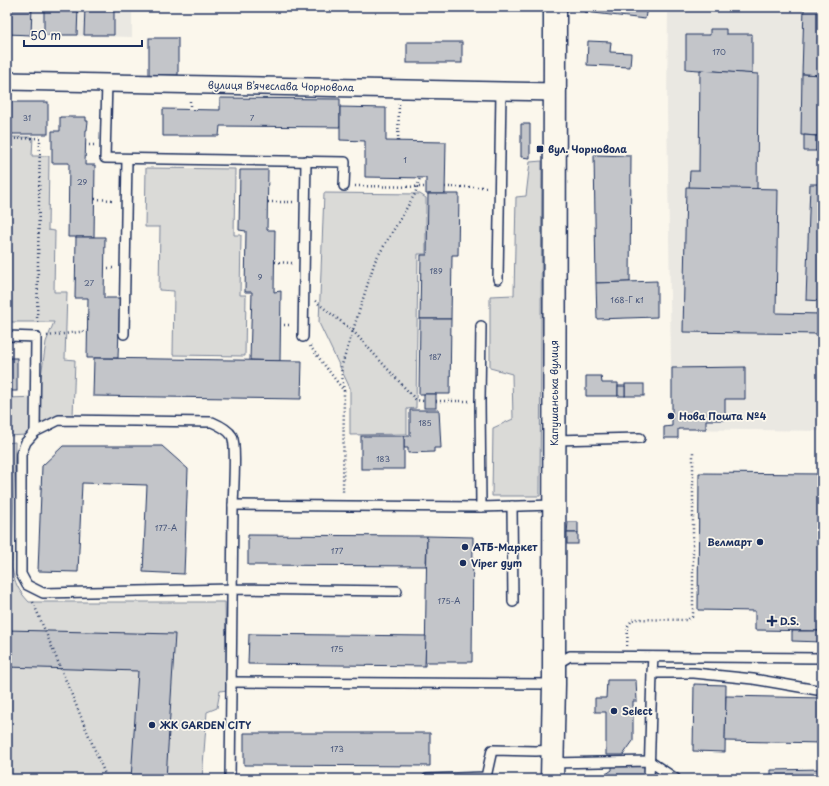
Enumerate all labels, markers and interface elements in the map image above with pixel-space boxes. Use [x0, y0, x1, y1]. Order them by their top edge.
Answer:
scale bar [24, 22, 142, 48]
text: 50 m [30, 26, 61, 44]
house number: 170 [712, 46, 726, 58]
street label: вулиця Вʼячеслава Чорновола [208, 77, 355, 94]
house number: 31 [23, 112, 31, 124]
house number: 7 [250, 112, 255, 124]
place label: вул. Чорновола [548, 141, 627, 157]
marker: вул. Чорновола [535, 144, 545, 154]
house number: 1 [403, 154, 407, 166]
house number: 29 [77, 176, 87, 188]
house number: 189 [429, 265, 443, 277]
house number: 9 [258, 271, 263, 283]
house number: 27 [84, 277, 94, 289]
house number: 168-Г к1 [610, 294, 644, 306]
street label: Капушанська вулиця [546, 340, 562, 446]
house number: 187 [429, 351, 442, 363]
place label: Нова Пошта №4 [679, 408, 766, 423]
marker: Нова Пошта №4 [666, 411, 676, 421]
house number: 185 [418, 417, 432, 429]
house number: 183 [376, 453, 390, 465]
house number: 177-А [155, 522, 177, 534]
place label: Велмарт [707, 534, 753, 549]
marker: Велмарт [755, 537, 765, 547]
place label: АТБ-Маркет [473, 539, 538, 554]
marker: АТБ-Маркет [460, 542, 470, 552]
house number: 177 [331, 545, 344, 557]
place label: Viper gym [471, 555, 522, 571]
marker: Viper gym [458, 558, 468, 568]
house number: 175-А [438, 595, 460, 607]
place label: D.S. [780, 613, 799, 628]
marker: D.S. [767, 616, 777, 626]
house number: 175 [331, 643, 344, 655]
place label: Select [622, 703, 653, 718]
marker: Select [609, 706, 619, 716]
place label: ЖК GARDEN CITY [159, 717, 252, 732]
marker: ЖК GARDEN CITY [147, 720, 157, 730]
house number: 173 [330, 743, 344, 755]

